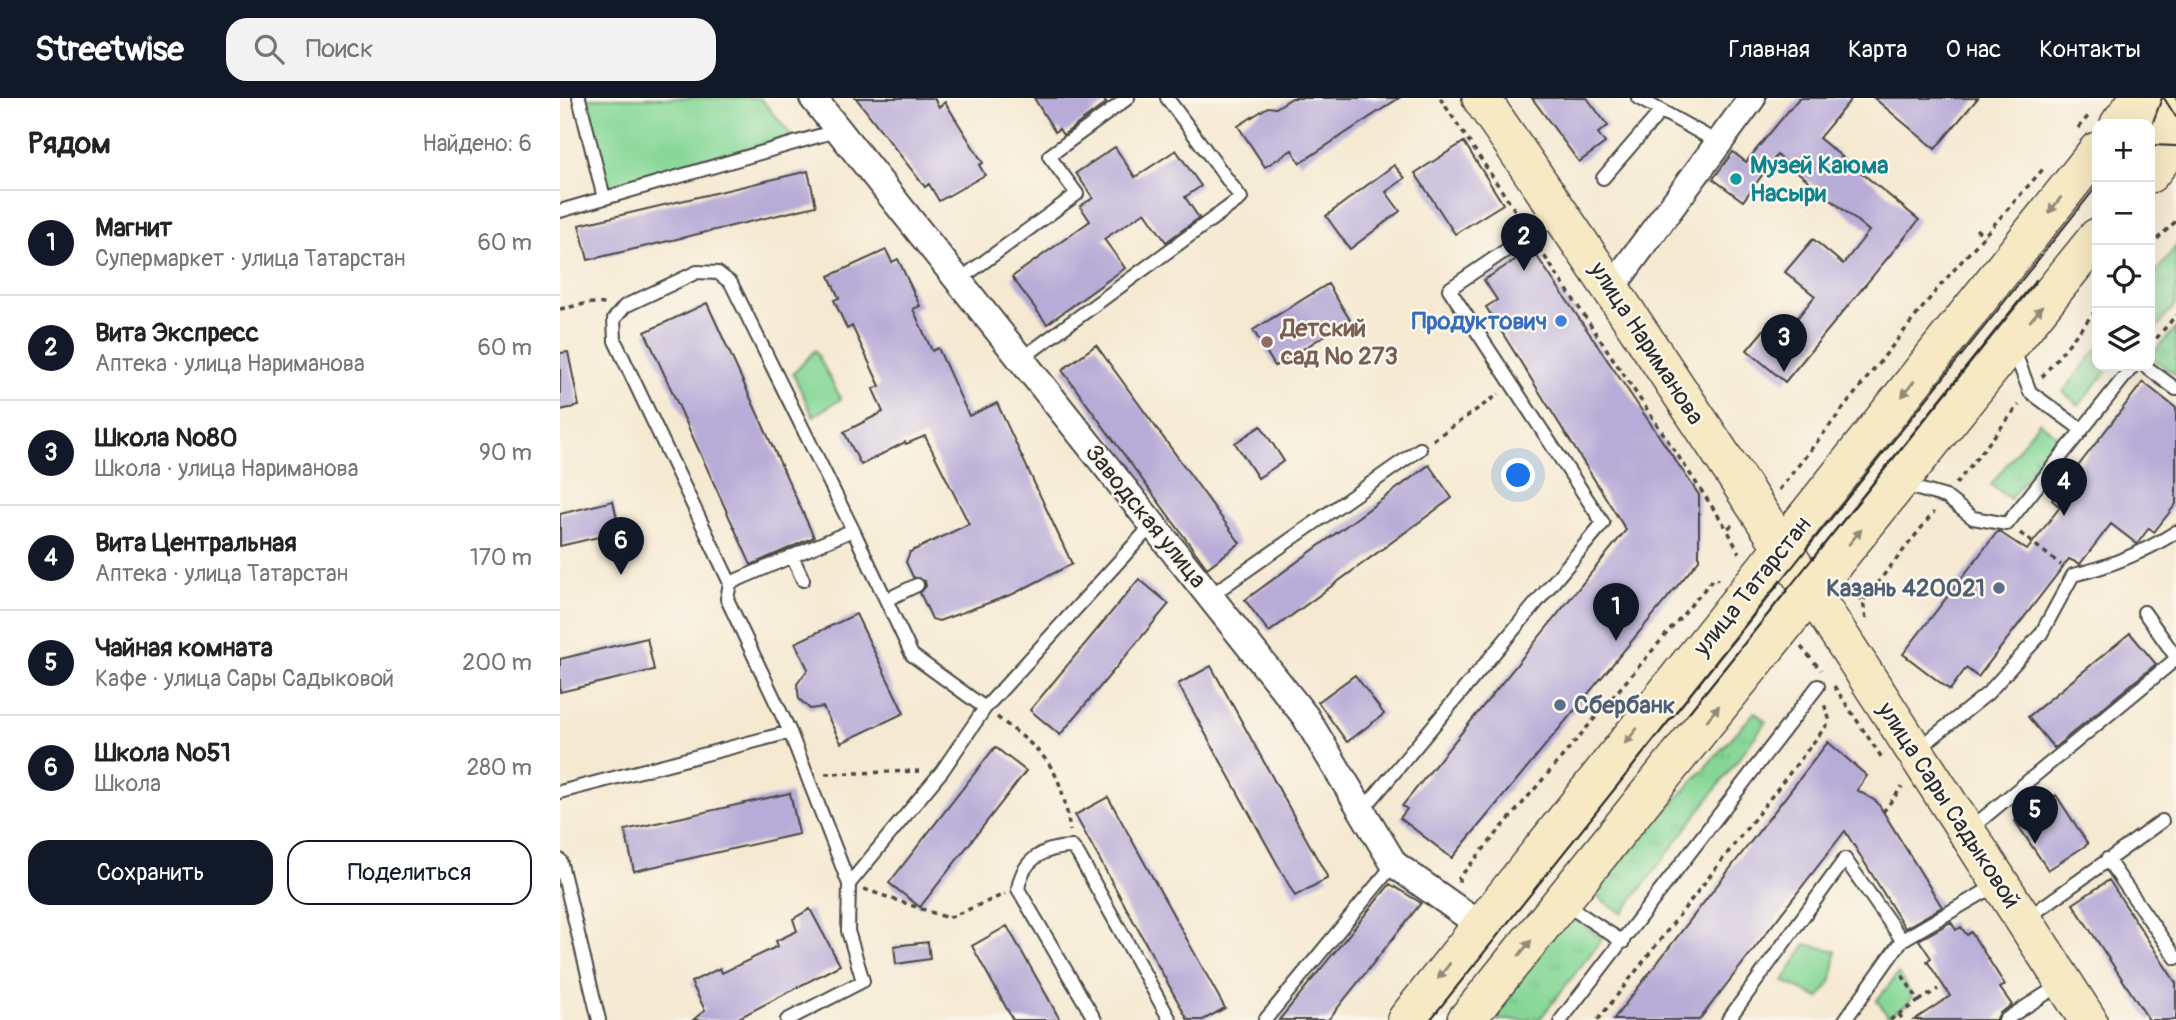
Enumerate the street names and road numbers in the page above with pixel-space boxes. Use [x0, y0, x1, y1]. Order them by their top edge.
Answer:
street label: улица Нариманова [1583, 256, 1710, 430]
street label: Заводская улица [1079, 439, 1212, 594]
street label: улица Татарстан [1687, 511, 1817, 663]
street label: улица Сары Садыковой [1870, 696, 2026, 914]

